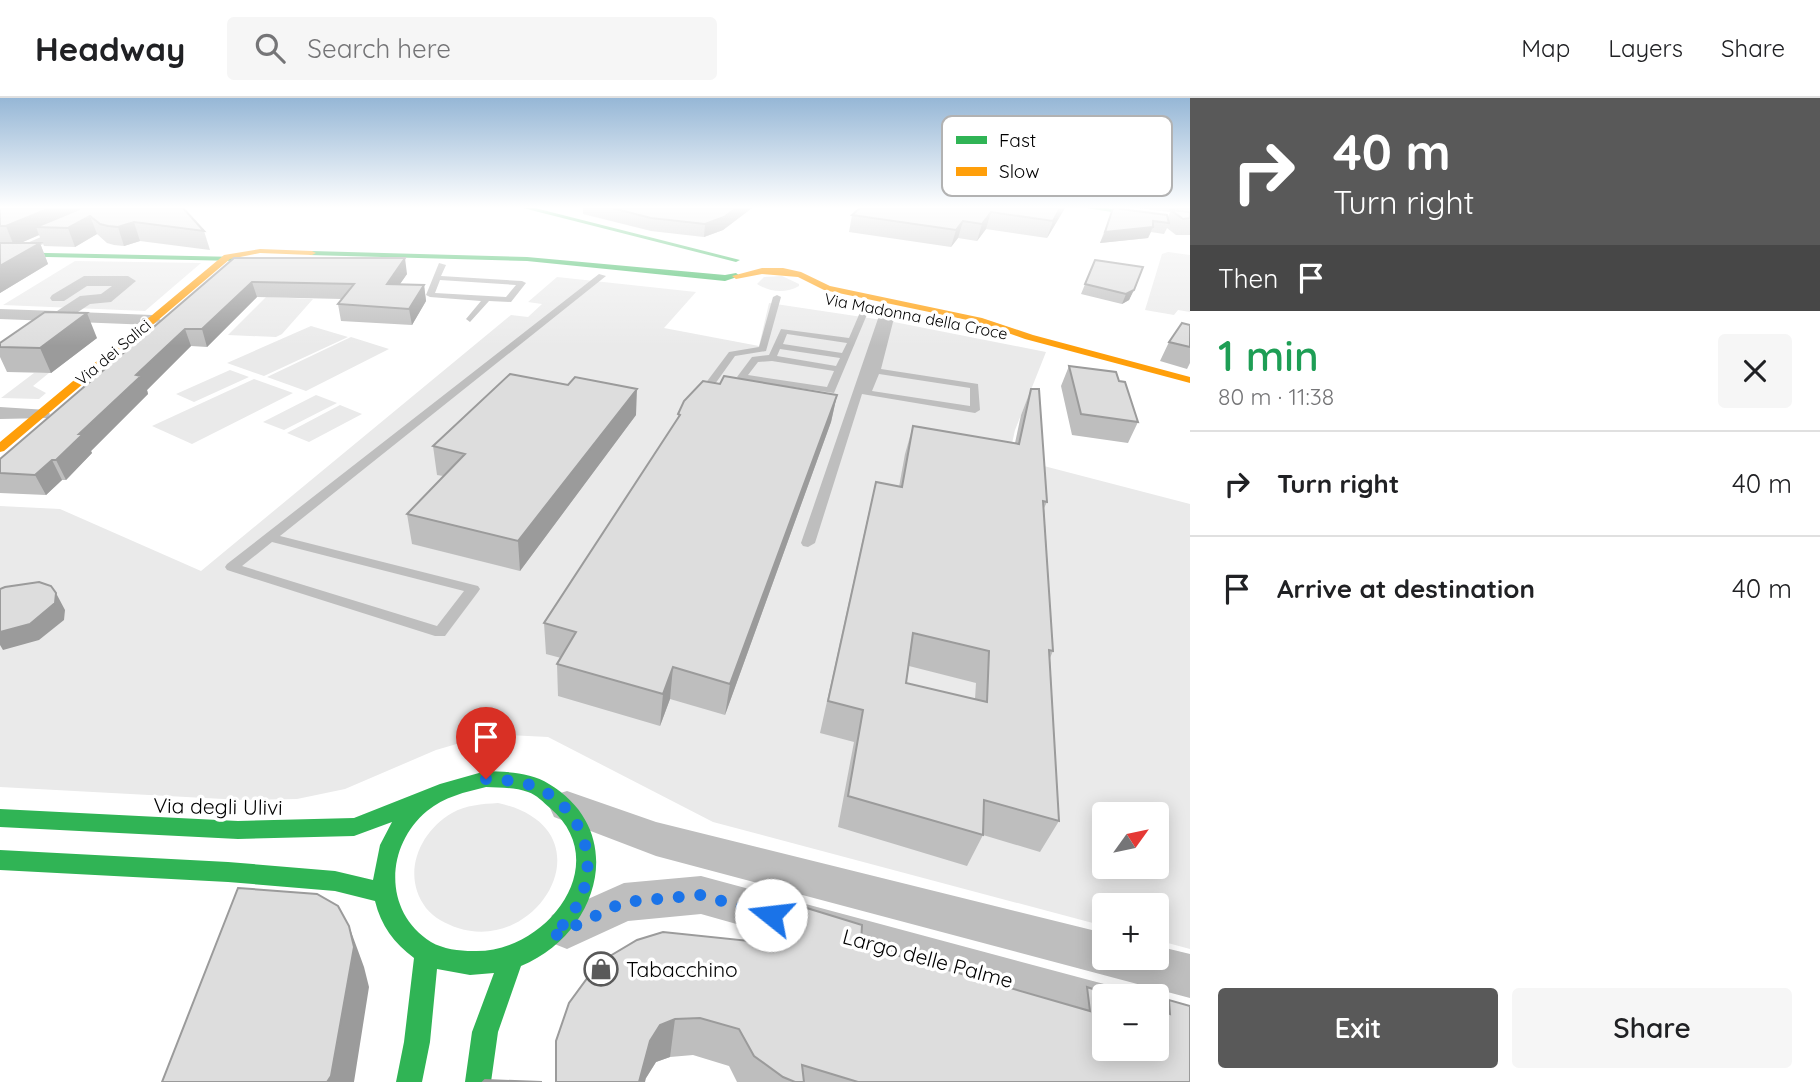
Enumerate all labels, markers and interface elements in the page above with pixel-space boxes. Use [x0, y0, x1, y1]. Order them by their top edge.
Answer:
search box [227, 17, 717, 80]
text: Headway [35, 28, 185, 69]
icon: search [251, 29, 289, 67]
text: Search here [307, 32, 451, 65]
text: Map [1521, 33, 1570, 63]
text: Layers [1608, 33, 1683, 63]
text: Share [1721, 33, 1785, 63]
legend [942, 116, 1172, 196]
text: 40 m [1333, 121, 1451, 182]
icon: right [1218, 126, 1309, 217]
text: Fast [999, 128, 1036, 152]
text: Slow [999, 159, 1040, 183]
text: Turn right [1333, 182, 1474, 222]
icon: arrive [1292, 259, 1330, 297]
text: Then [1218, 262, 1278, 295]
street label: Via Madonna della Croce [823, 288, 1009, 344]
street label: Via dei Salici [71, 315, 155, 389]
text: 1 min [1218, 329, 1319, 382]
button: close [1718, 334, 1792, 408]
text: 80 m · 11:38 [1218, 382, 1334, 411]
icon: right [1218, 465, 1256, 503]
text: Turn right [1277, 467, 1399, 500]
text: 40 m [1732, 467, 1792, 500]
icon: arrive [1218, 570, 1256, 608]
text: Arrive at destination [1277, 572, 1535, 605]
text: 40 m [1732, 572, 1792, 605]
pin [456, 707, 516, 779]
icon: arrive [467, 718, 505, 756]
street label: Via degli Ulivi [153, 792, 283, 820]
north arrow [1092, 802, 1169, 878]
map controls [1092, 802, 1169, 1061]
position arrow [734, 878, 808, 952]
button: + [1092, 893, 1169, 970]
street label: Largo delle Palme [840, 923, 1016, 993]
shop icon: Tabacchino [582, 950, 620, 988]
place label: Tabacchino [626, 956, 738, 982]
button: − [1092, 984, 1169, 1061]
button: Exit [1218, 988, 1498, 1068]
button: Share [1512, 988, 1792, 1068]

